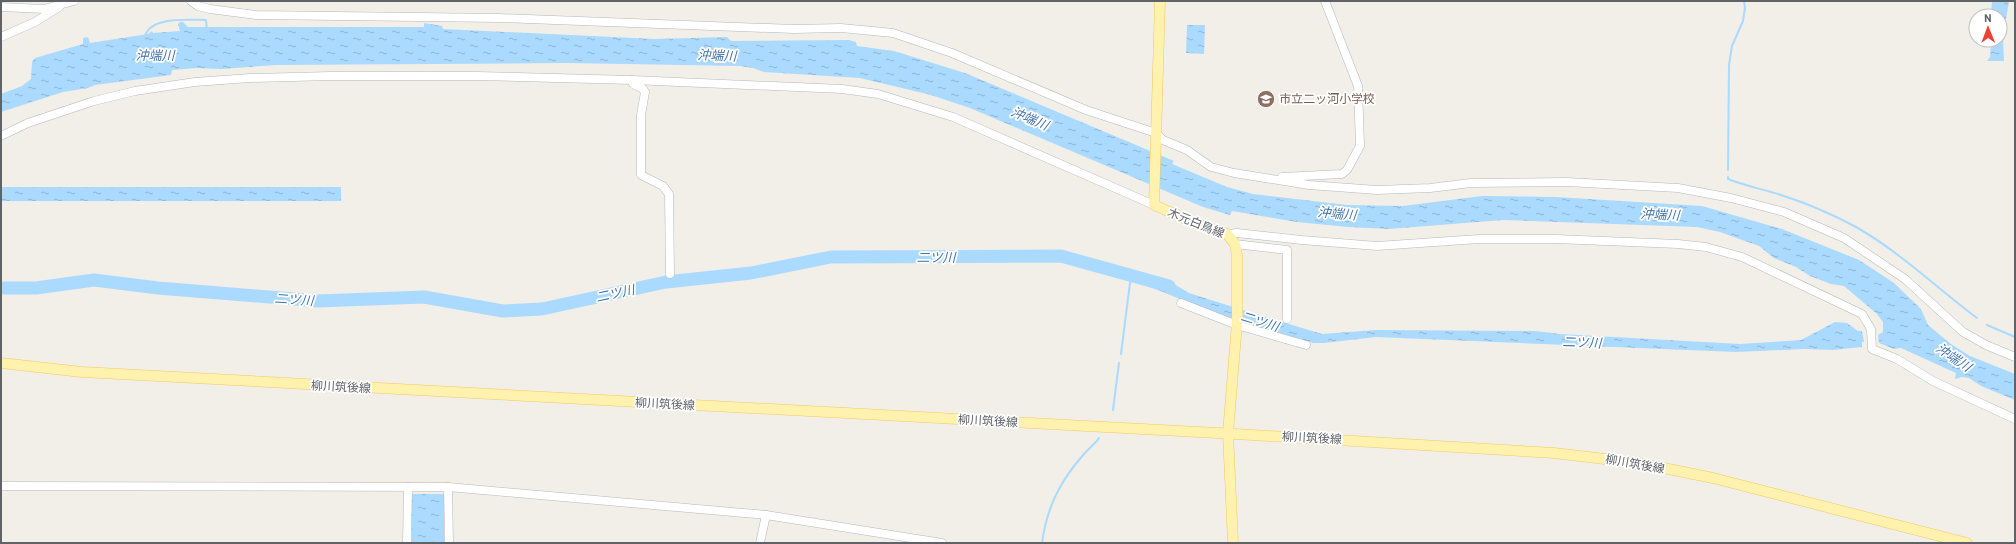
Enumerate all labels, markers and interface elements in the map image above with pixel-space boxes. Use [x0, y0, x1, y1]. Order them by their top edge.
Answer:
north arrow [1968, 8, 2008, 48]
text: N [1984, 11, 1992, 24]
water label: 沖端川 [697, 46, 739, 64]
water label: 沖端川 [135, 47, 176, 63]
school or university icon: 市立二ッ河小学校 [1256, 89, 1276, 109]
place label: 市立二ッ河小学校 [1279, 91, 1375, 105]
water label: 沖端川 [1009, 103, 1053, 134]
water label: 沖端川 [1317, 203, 1359, 223]
street label: 木元白鳥線 [1166, 204, 1227, 240]
water label: 沖端川 [1640, 205, 1682, 223]
water label: 二ツ川 [916, 249, 957, 265]
water label: 二ツ川 [594, 281, 638, 305]
water label: 二ツ川 [274, 290, 316, 308]
water label: 二ツ川 [1239, 308, 1283, 335]
water label: 二ツ川 [1562, 333, 1604, 351]
water label: 沖端川 [1933, 339, 1976, 376]
street label: 柳川筑後線 [311, 377, 371, 395]
street label: 柳川筑後線 [635, 394, 695, 412]
street label: 柳川筑後線 [958, 411, 1018, 429]
street label: 柳川筑後線 [1282, 428, 1342, 446]
street label: 柳川筑後線 [1604, 451, 1666, 475]

